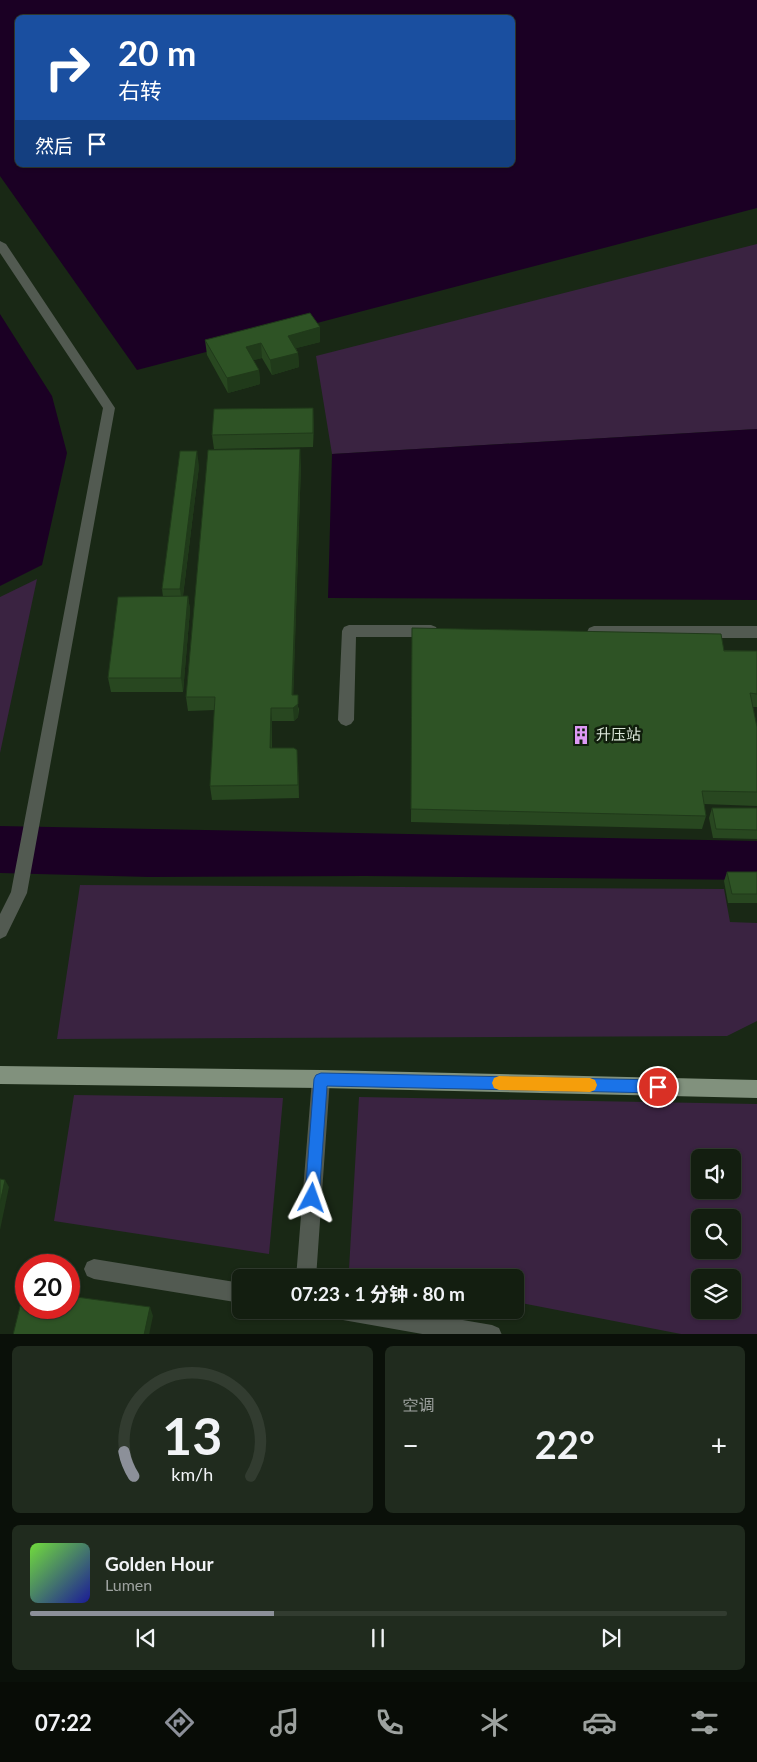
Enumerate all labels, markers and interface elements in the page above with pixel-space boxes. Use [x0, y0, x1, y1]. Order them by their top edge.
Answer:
text: 20 m [118, 31, 196, 73]
icon: right [35, 35, 100, 100]
text: 右转 [118, 77, 162, 104]
icon: arrive [83, 130, 111, 158]
text: 然后 [35, 134, 73, 157]
building icon: 升压站 [570, 724, 592, 746]
place label: 升压站 [596, 725, 641, 743]
pin [637, 1066, 679, 1108]
icon: arrive [644, 1073, 672, 1101]
map controls [691, 1149, 741, 1319]
button: sound [691, 1149, 741, 1199]
position arrow [285, 1171, 337, 1223]
button: search [691, 1209, 741, 1259]
speed limit sign: 20 [15, 1254, 80, 1319]
button: layers [691, 1269, 741, 1319]
text: 07:23 · 1 分钟 · 80 m [291, 1282, 465, 1305]
text: 空调 [403, 1395, 435, 1414]
text: 13 [162, 1404, 222, 1466]
text: 22° [535, 1421, 595, 1467]
text: − [403, 1428, 419, 1462]
text: + [711, 1428, 727, 1462]
text: km/h [171, 1463, 213, 1485]
text: Golden Hour [105, 1552, 214, 1575]
text: Lumen [105, 1575, 152, 1594]
icon: previous [132, 1624, 160, 1652]
icon: pause [364, 1624, 392, 1652]
icon: next [597, 1624, 625, 1652]
icon: directions [162, 1705, 197, 1740]
icon: music [267, 1705, 302, 1740]
icon: phone [372, 1705, 407, 1740]
icon: climate [477, 1705, 512, 1740]
icon: car [582, 1705, 617, 1740]
icon: filters [687, 1705, 722, 1740]
text: 07:22 [35, 1709, 92, 1736]

